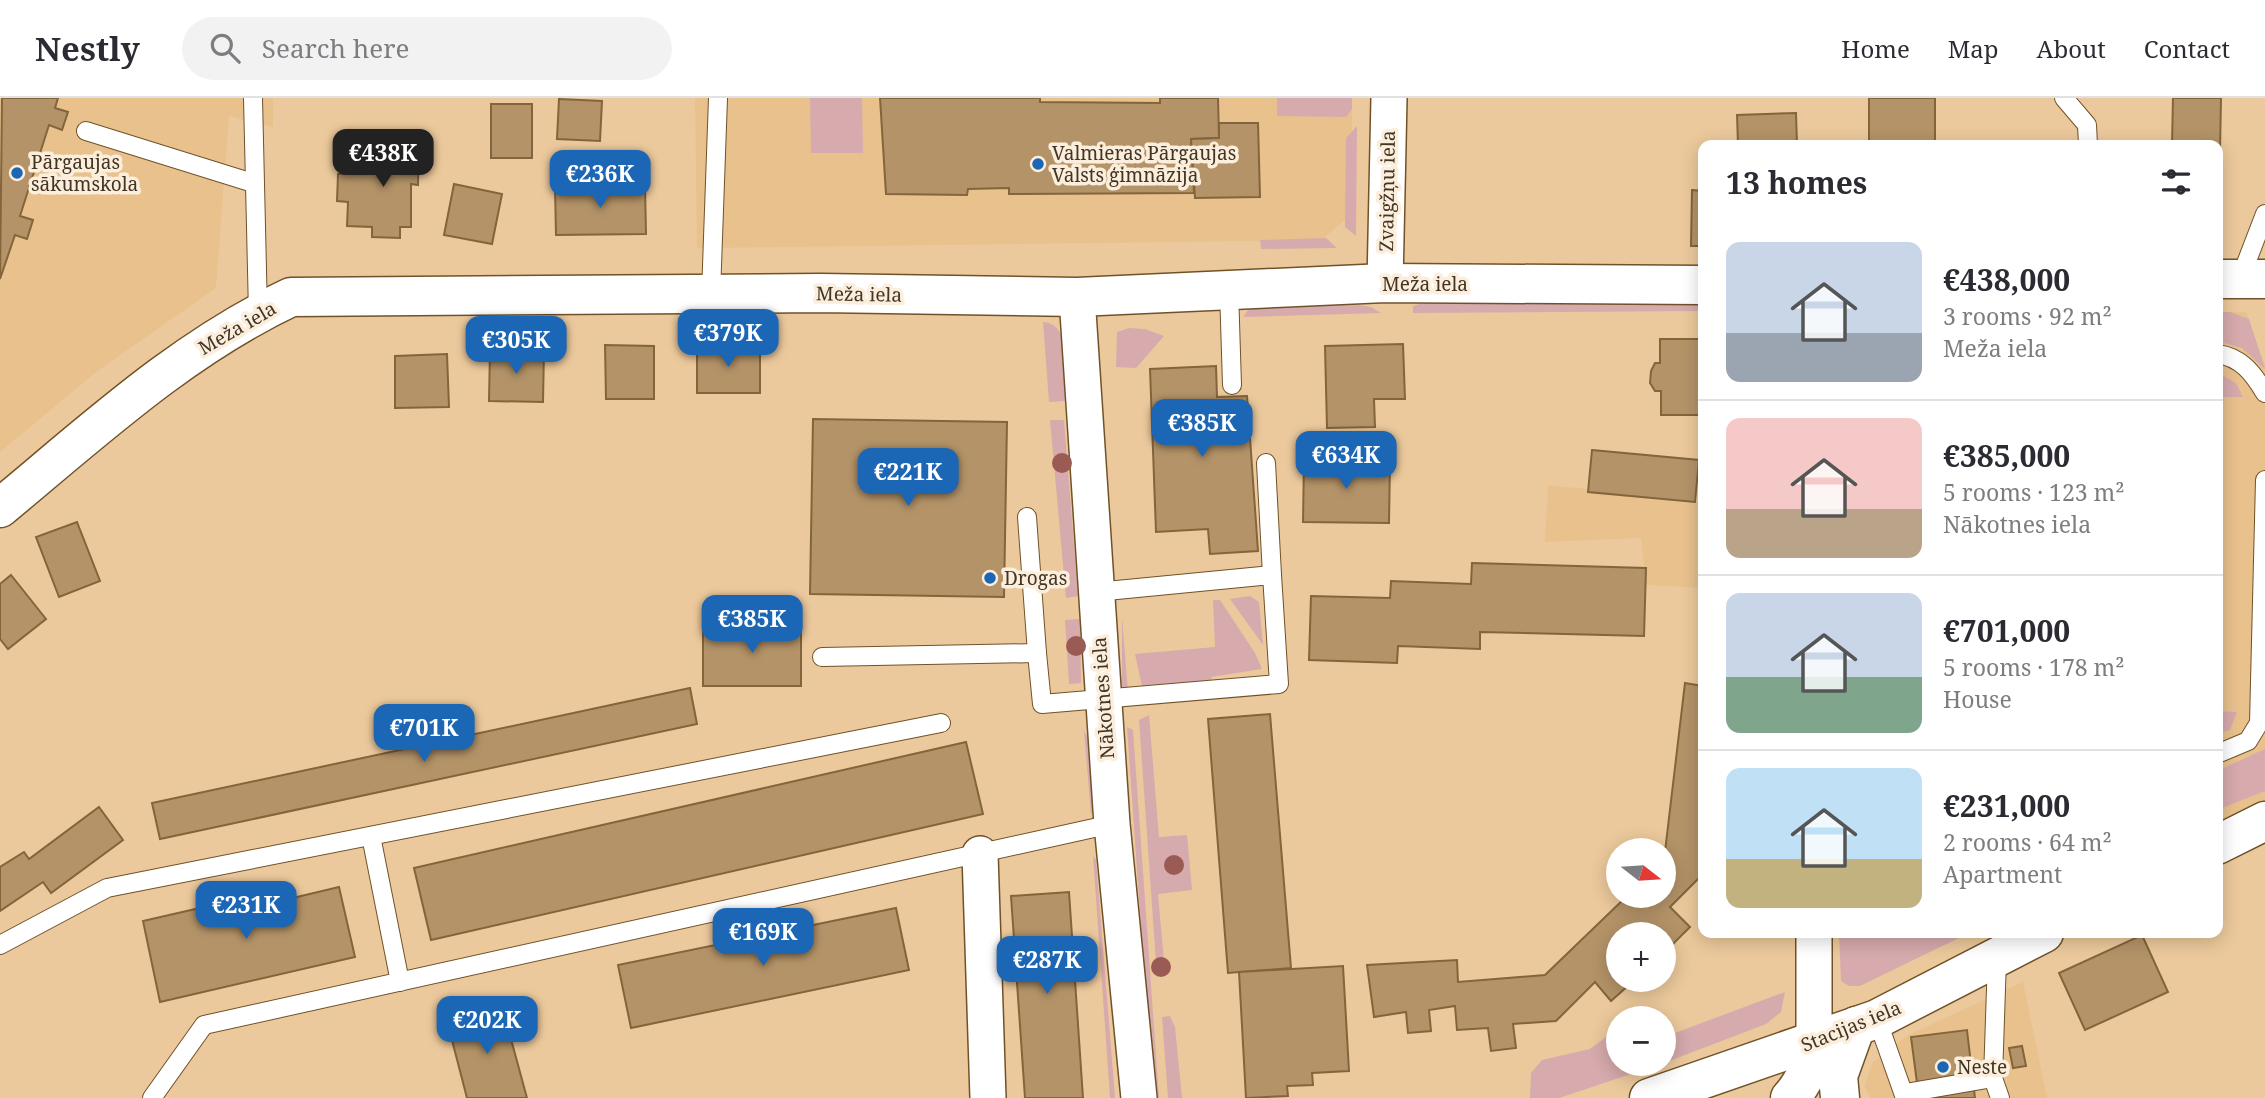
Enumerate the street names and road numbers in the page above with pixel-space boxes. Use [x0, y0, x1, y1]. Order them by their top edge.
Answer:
street label: Zvaigžņu iela [1373, 130, 1401, 252]
street label: Meža iela [1382, 271, 1468, 297]
street label: Meža iela [816, 280, 902, 308]
street label: Meža iela [193, 295, 281, 361]
street label: Nākotnes iela [1086, 636, 1120, 760]
street label: Stacijas iela [1797, 994, 1905, 1058]

